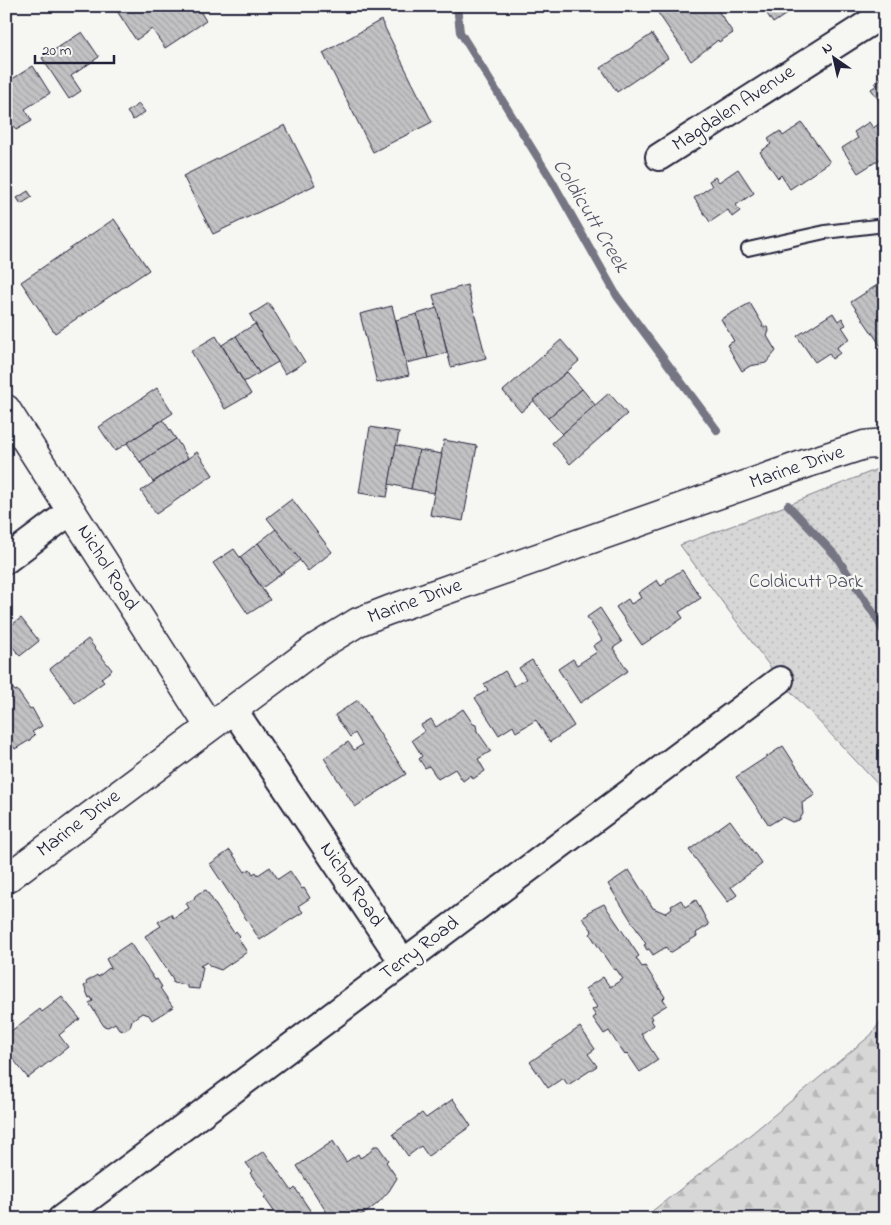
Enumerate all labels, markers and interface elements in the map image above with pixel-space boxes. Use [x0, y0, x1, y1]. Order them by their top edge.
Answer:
scale bar [35, 32, 114, 64]
north arrow [808, 32, 858, 82]
text: N [818, 37, 837, 60]
text: 20 m [42, 40, 72, 62]
street label: Magdalen Avenue [667, 58, 802, 160]
water label: Coldicutt Creek [544, 154, 636, 279]
street label: Marine Drive [746, 438, 848, 498]
street label: Nichol Road [69, 519, 145, 617]
park label: Coldicutt Park [749, 568, 863, 597]
street label: Marine Drive [364, 572, 466, 632]
street label: Marine Drive [31, 783, 127, 865]
street label: Nichol Road [312, 837, 390, 933]
street label: Terry Road [374, 910, 466, 988]

